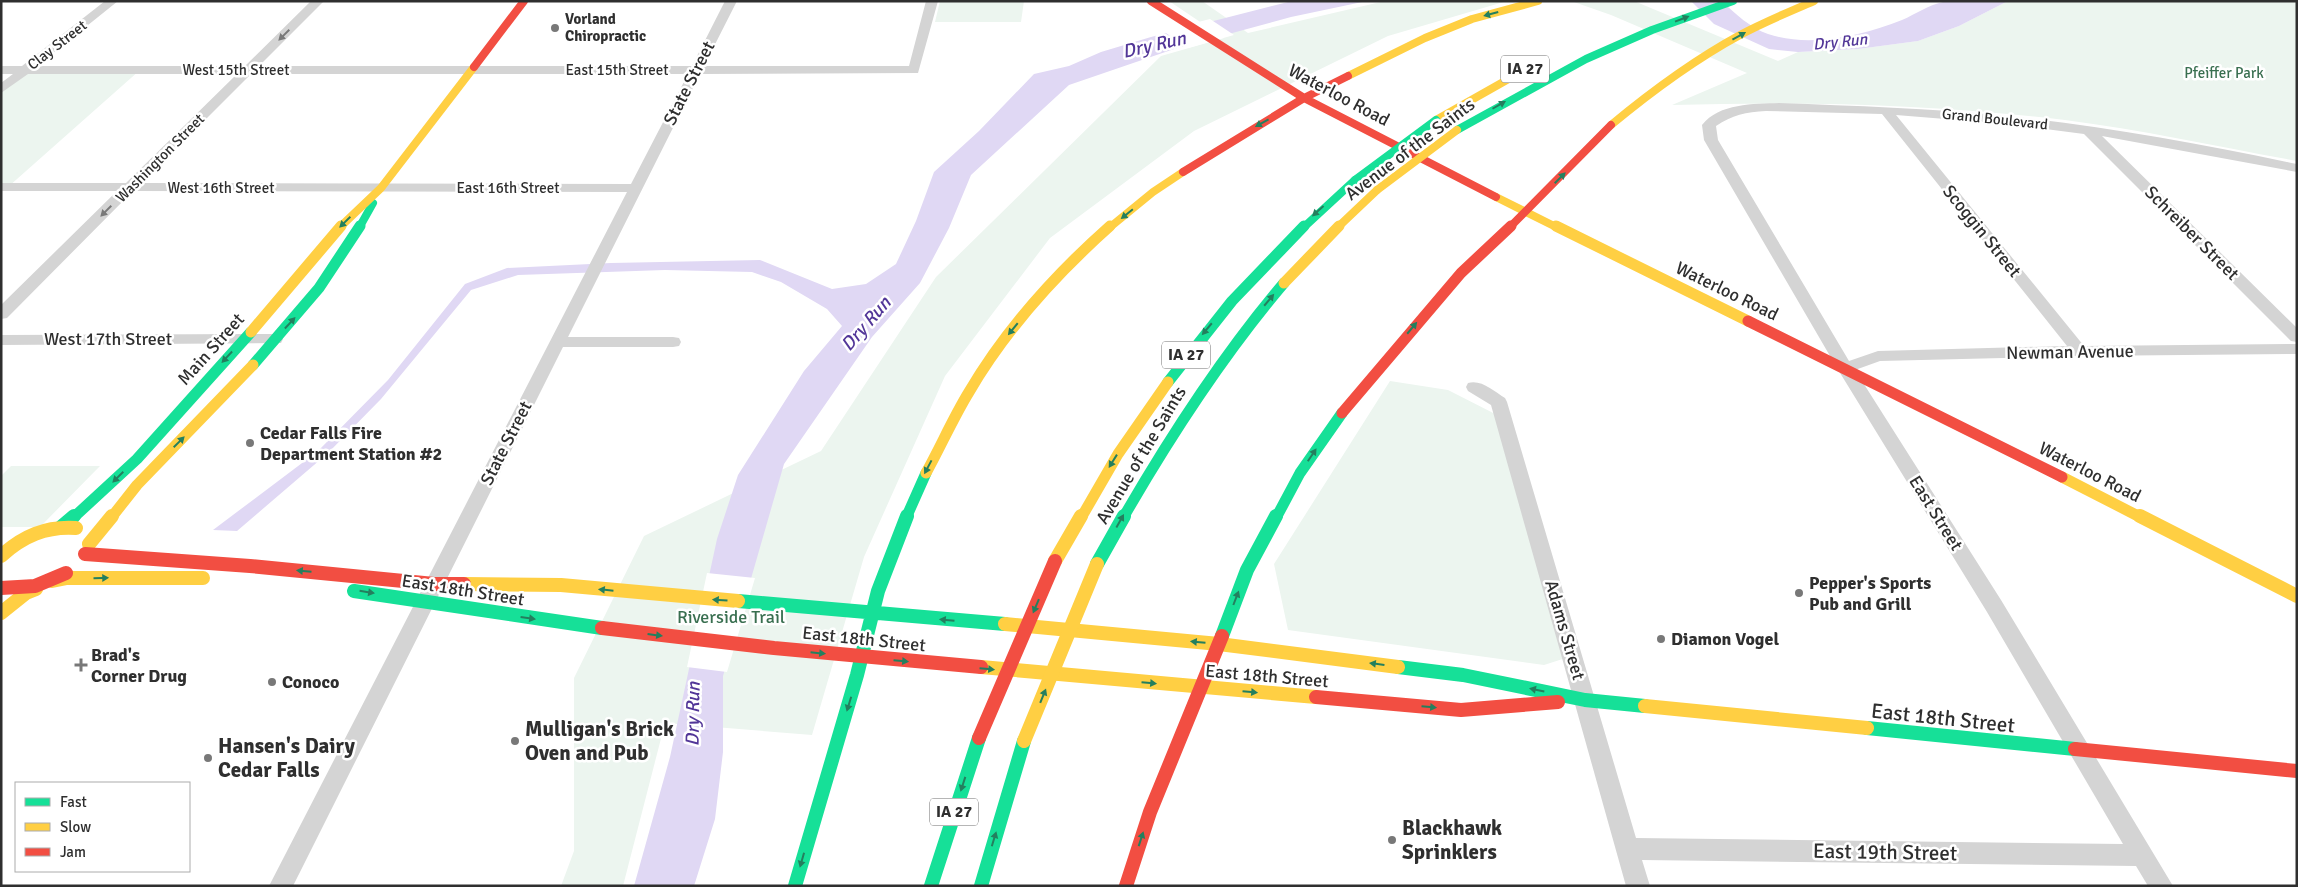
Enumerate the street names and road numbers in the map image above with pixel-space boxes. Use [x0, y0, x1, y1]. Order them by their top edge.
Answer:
street label: Clay Street [24, 16, 90, 74]
street label: State Street [658, 37, 720, 129]
road number: IA 27 [1501, 56, 1549, 82]
street label: Waterloo Road [1285, 59, 1393, 131]
street label: West 15th Street [183, 61, 289, 79]
street label: East 15th Street [565, 61, 669, 79]
street label: Avenue of the Saints [1341, 93, 1479, 205]
street label: Grand Boulevard [1941, 104, 2049, 134]
street label: Washington Street [112, 110, 208, 206]
street label: West 16th Street [168, 179, 274, 197]
street label: East 16th Street [456, 179, 560, 197]
street label: Scoggin Street [1938, 180, 2026, 282]
street label: Schreiber Street [2140, 181, 2244, 285]
street label: Waterloo Road [1672, 257, 1782, 325]
street label: Main Street [173, 308, 249, 390]
street label: West 17th Street [44, 328, 172, 350]
street label: Newman Avenue [2006, 340, 2134, 364]
road number: IA 27 [1162, 342, 1210, 368]
street label: Avenue of the Saints [1091, 382, 1191, 528]
street label: State Street [475, 397, 537, 489]
street label: Waterloo Road [2035, 437, 2145, 507]
street label: East Street [1904, 471, 1968, 555]
street label: East 18th Street [400, 569, 526, 611]
street label: Adams Street [1540, 578, 1590, 682]
street label: East 18th Street [801, 622, 927, 656]
street label: East 18th Street [1204, 660, 1330, 692]
street label: East 18th Street [1870, 698, 2016, 738]
road number: IA 27 [930, 799, 978, 826]
street label: East 19th Street [1813, 838, 1957, 866]

